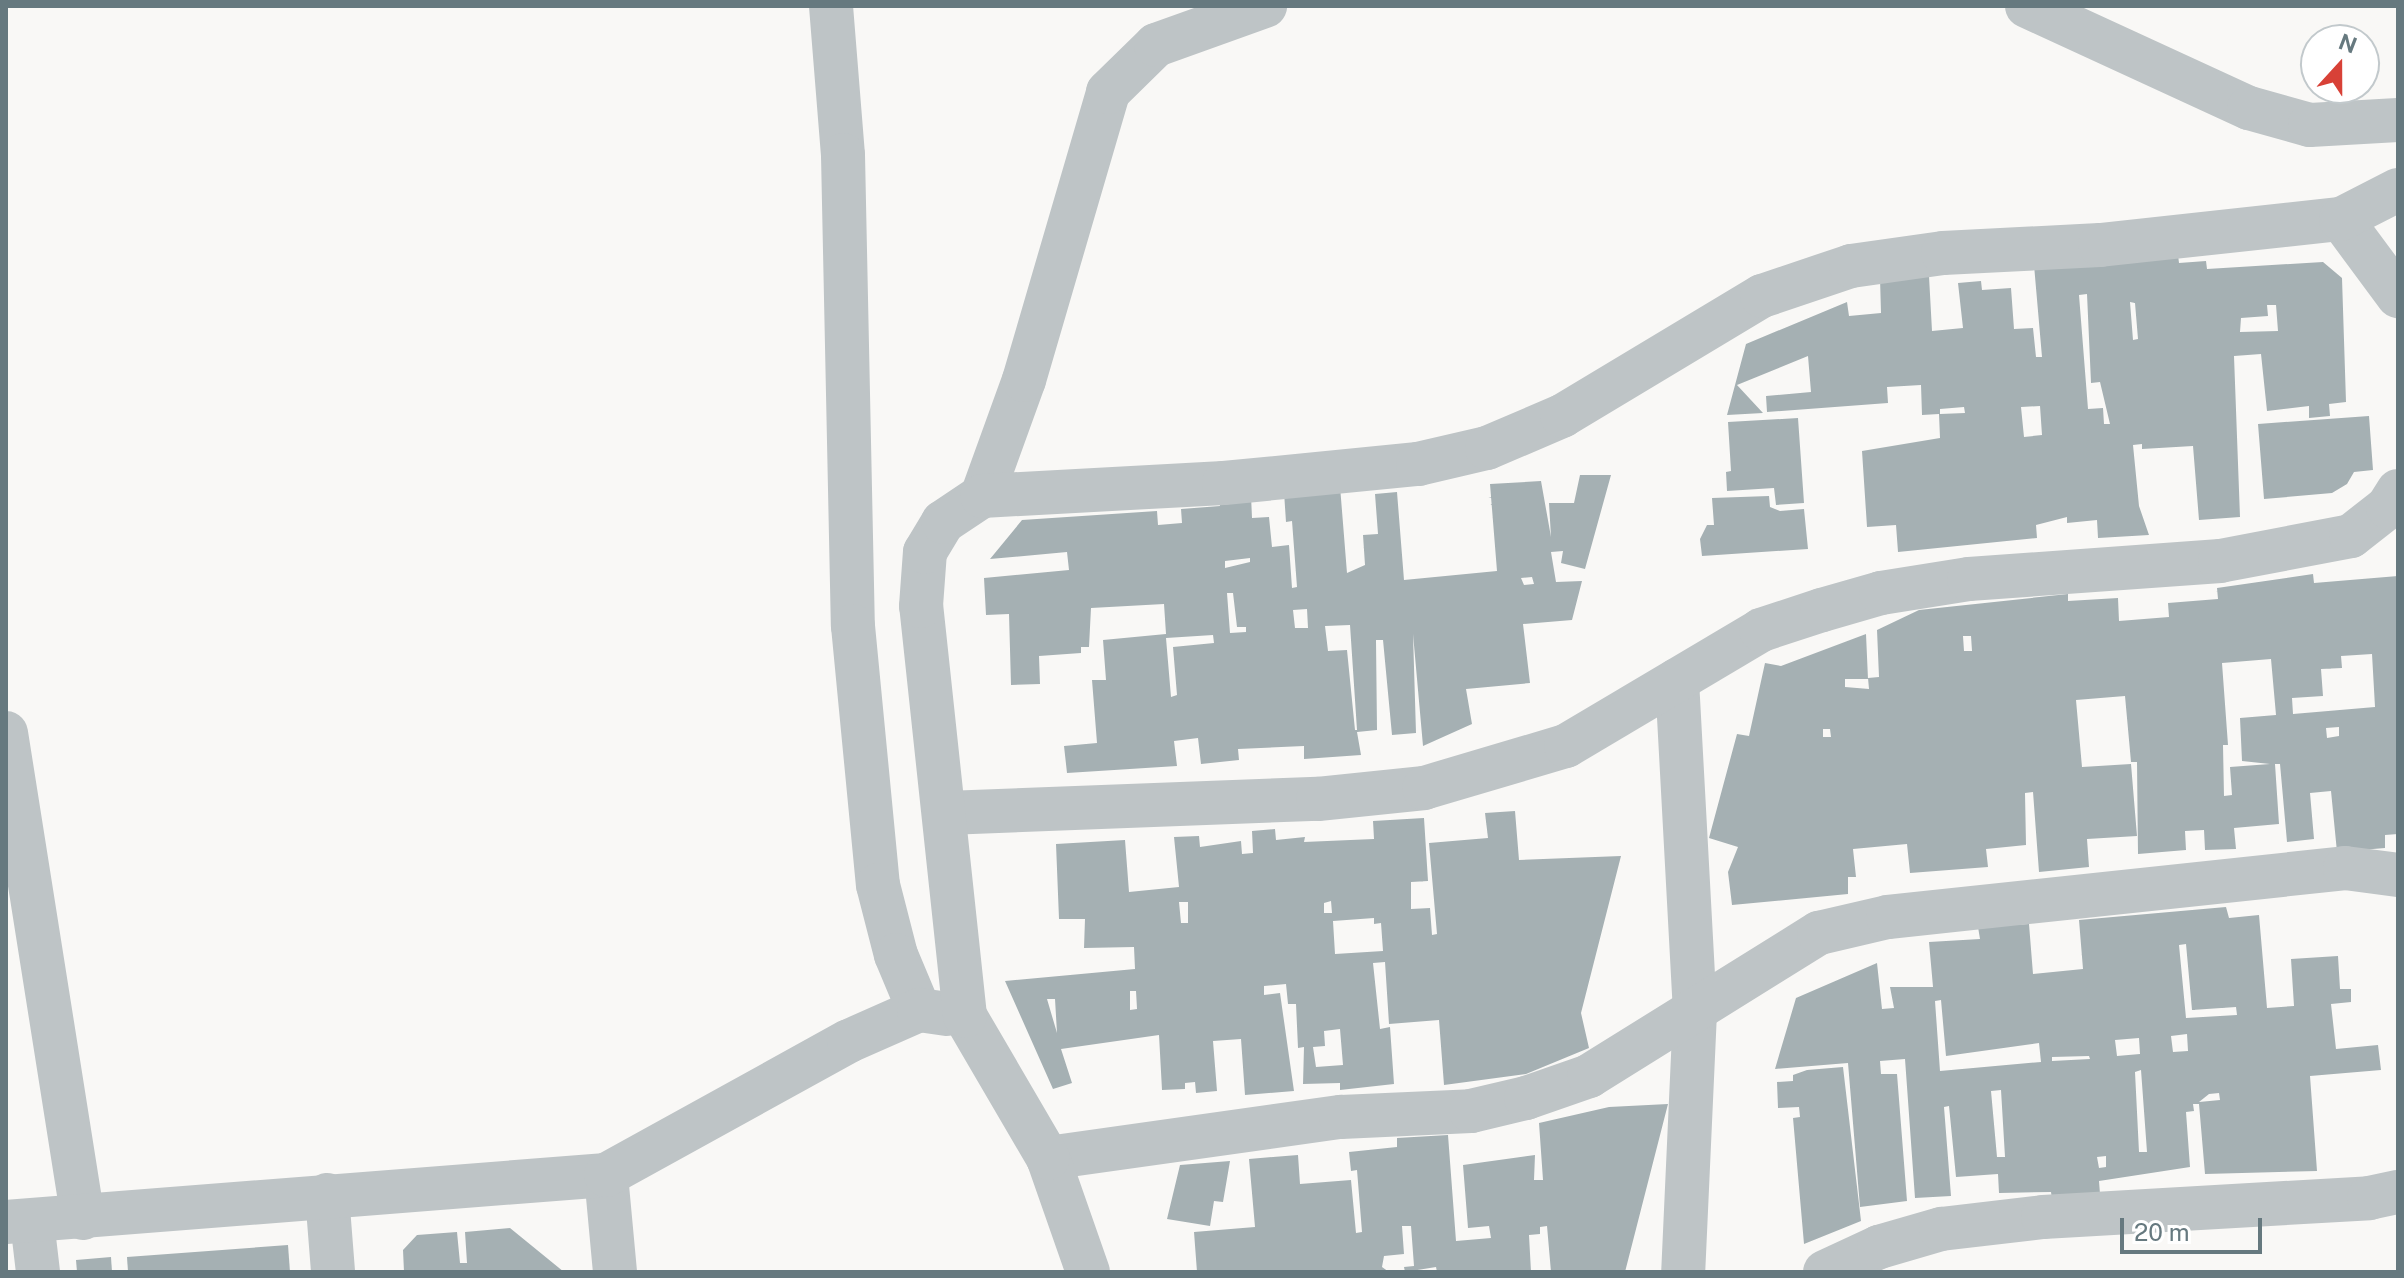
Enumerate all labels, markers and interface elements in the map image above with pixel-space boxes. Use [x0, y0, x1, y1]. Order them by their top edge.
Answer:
north arrow [2300, 24, 2380, 104]
text: N [2335, 28, 2361, 59]
scale bar [2124, 1202, 2266, 1252]
text: 20 m [2134, 1218, 2190, 1246]

